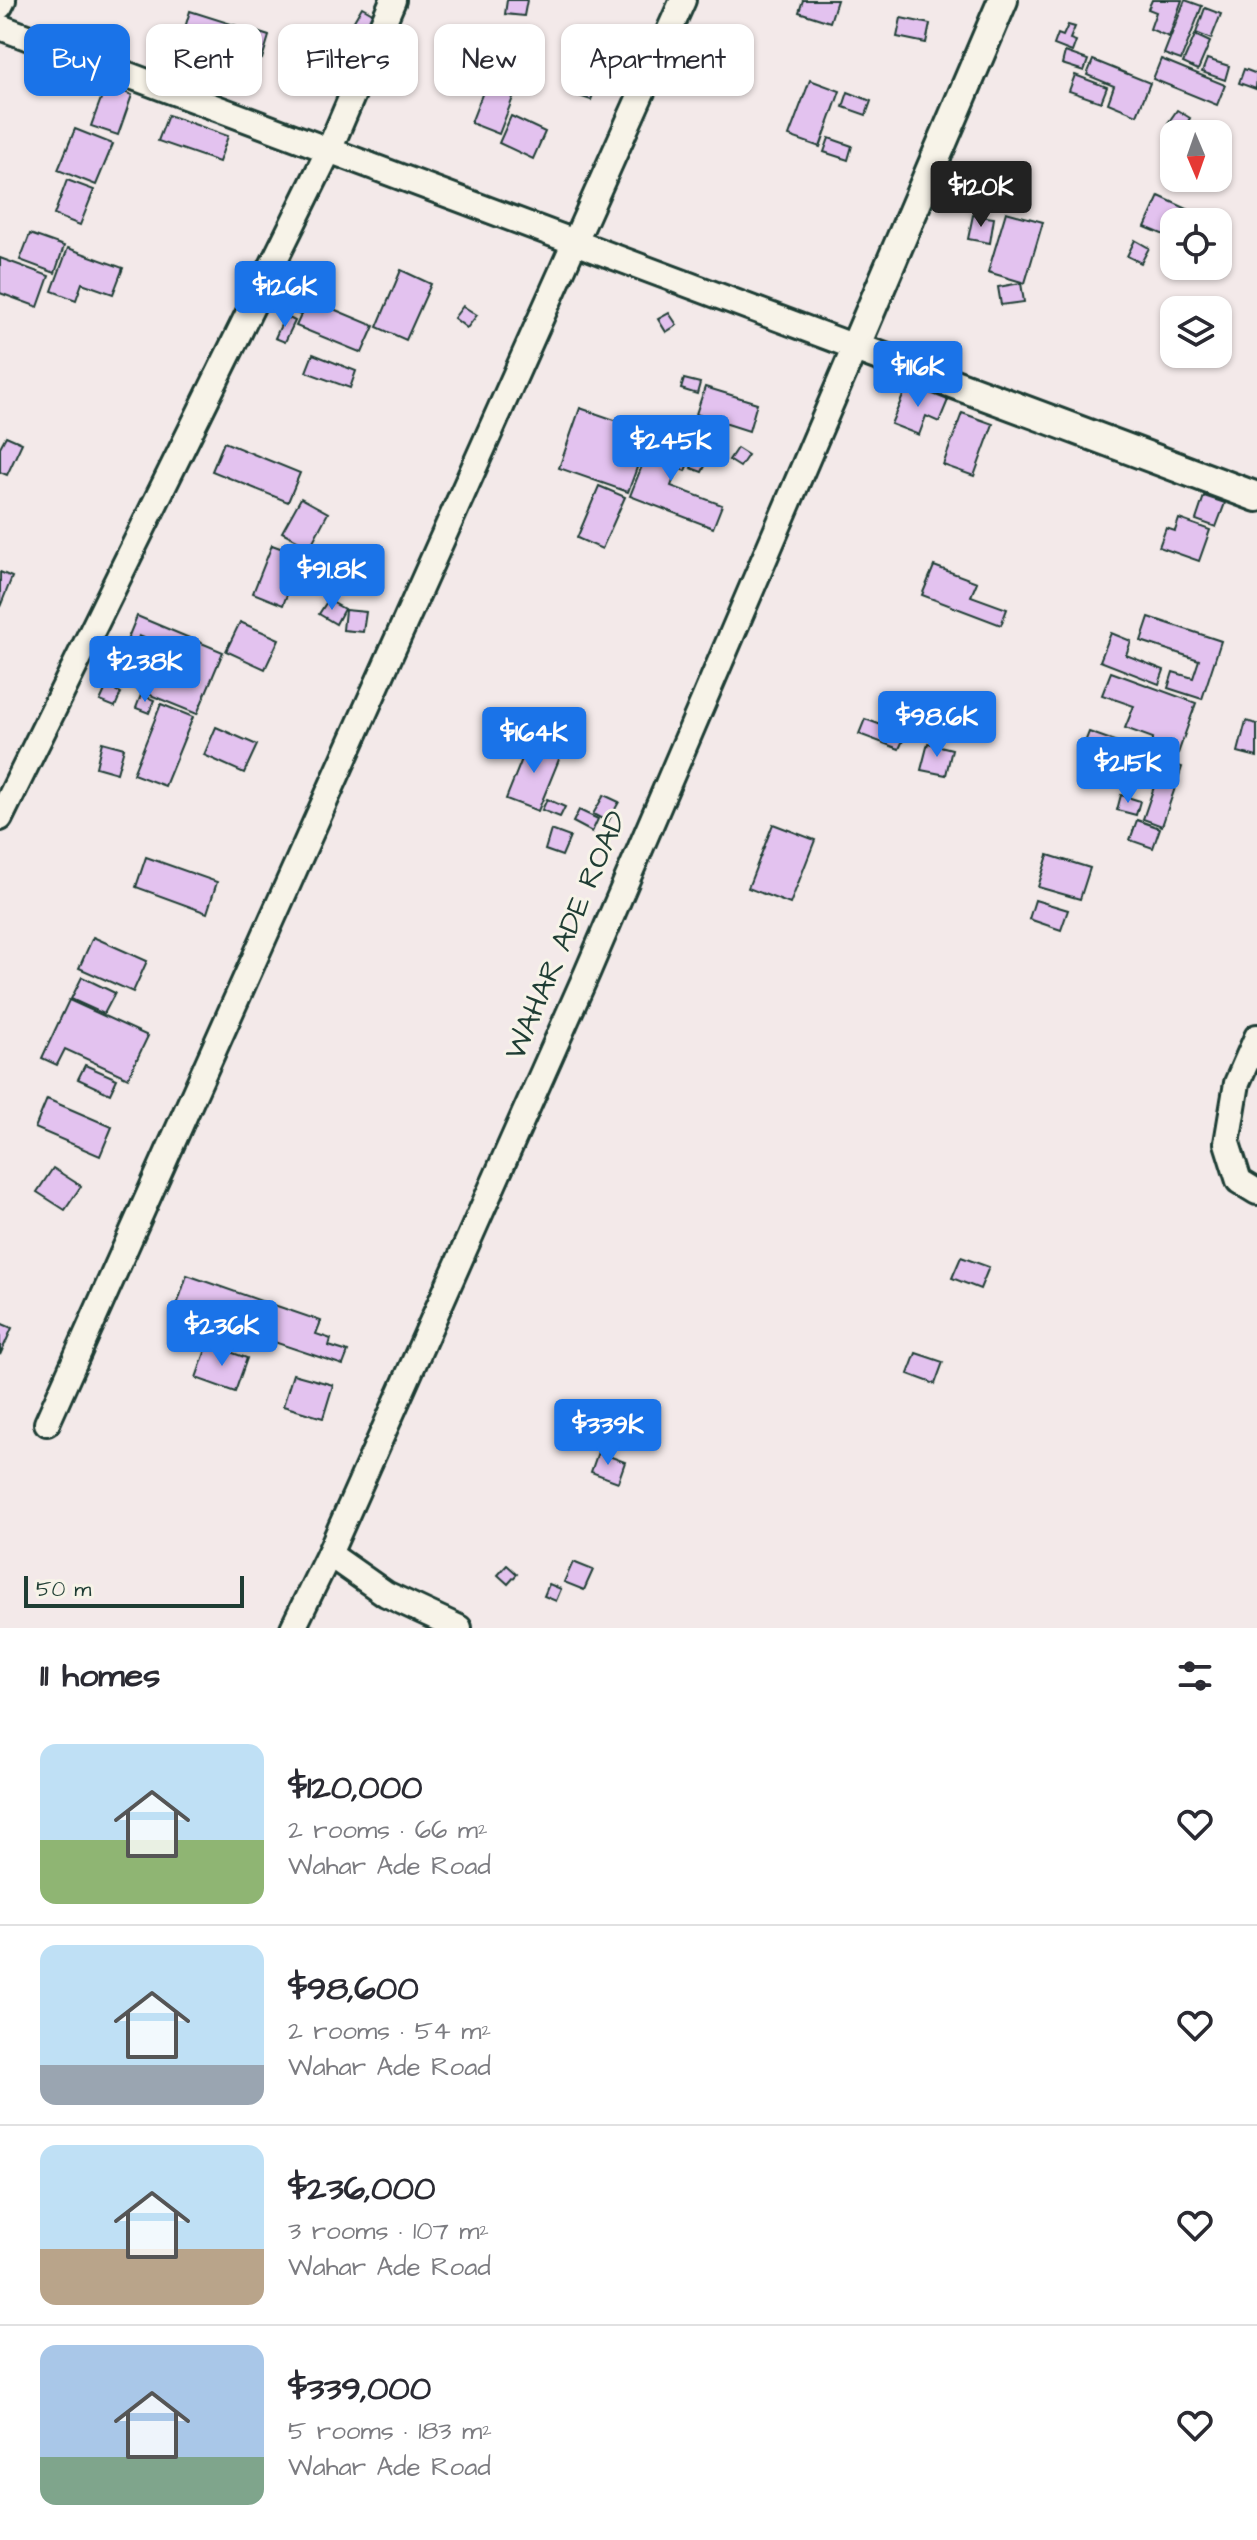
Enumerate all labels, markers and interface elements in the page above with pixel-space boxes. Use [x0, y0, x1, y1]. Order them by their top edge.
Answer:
chip: Buy [24, 24, 130, 96]
chip: Rent [146, 24, 262, 96]
chip: Filters [278, 24, 418, 96]
chip: New [434, 24, 545, 96]
chip: Apartment [561, 24, 754, 96]
north arrow [1160, 120, 1232, 192]
map controls [1160, 120, 1232, 368]
pin: $120K [925, 161, 1037, 229]
text: $120K [949, 169, 1013, 205]
button: locate [1160, 208, 1232, 280]
pin: $126K [229, 261, 341, 329]
text: $126K [253, 269, 317, 305]
button: layers [1160, 296, 1232, 368]
pin: $116K [862, 341, 974, 409]
text: $116K [891, 349, 945, 385]
pin: $245K [615, 415, 727, 483]
text: $245K [630, 423, 712, 459]
pin: $91.8K [267, 544, 397, 612]
text: $91.8K [298, 552, 366, 588]
pin: $238K [89, 636, 201, 704]
text: $238K [107, 644, 183, 680]
pin: $98.6K [872, 691, 1002, 759]
text: $98.6K [896, 699, 978, 735]
pin: $164K [478, 707, 590, 775]
text: $164K [500, 715, 568, 751]
pin: $215K [1072, 737, 1184, 805]
text: $215K [1095, 745, 1161, 781]
street label: WAHAR ADE ROAD [494, 804, 637, 1066]
pin: $236K [166, 1300, 278, 1368]
text: $236K [185, 1308, 259, 1344]
pin: $339K [552, 1399, 664, 1467]
text: $339K [572, 1407, 644, 1443]
scale bar [24, 1572, 244, 1608]
text: 50 m [36, 1574, 91, 1605]
text: 11 homes [40, 1652, 160, 1700]
icon: filters [1173, 1654, 1217, 1698]
text: $120,000 [288, 1764, 423, 1812]
icon: home [104, 1776, 200, 1872]
icon: heart [1173, 1802, 1217, 1846]
text: 2 rooms · 66 m² [288, 1812, 488, 1848]
text: Wahar Ade Road [288, 1848, 491, 1884]
text: $98,600 [288, 1965, 419, 2013]
icon: home [104, 1977, 200, 2073]
icon: heart [1173, 2003, 1217, 2047]
text: 2 rooms · 54 m² [288, 2013, 491, 2049]
text: Wahar Ade Road [288, 2049, 491, 2085]
text: $236,000 [288, 2165, 435, 2213]
icon: home [104, 2177, 200, 2273]
icon: heart [1173, 2203, 1217, 2247]
text: 3 rooms · 107 m² [288, 2213, 489, 2249]
text: Wahar Ade Road [288, 2249, 491, 2285]
text: $339,000 [288, 2365, 431, 2413]
icon: home [104, 2377, 200, 2473]
icon: heart [1173, 2403, 1217, 2447]
text: 5 rooms · 183 m² [288, 2413, 492, 2449]
text: Wahar Ade Road [288, 2449, 491, 2485]

